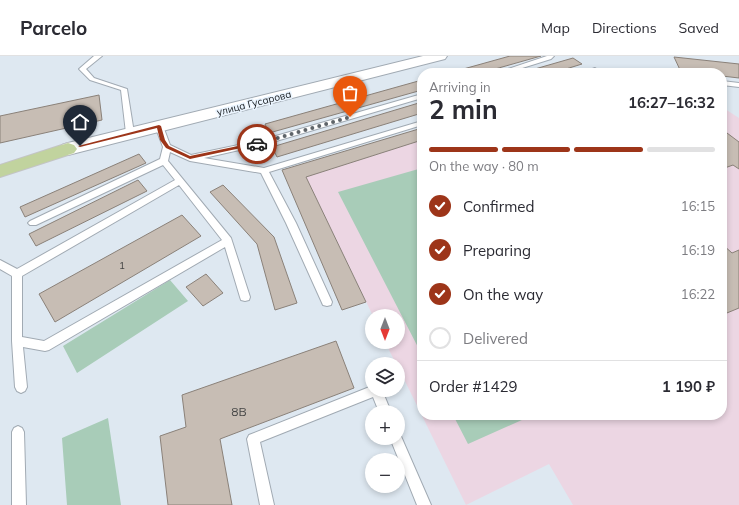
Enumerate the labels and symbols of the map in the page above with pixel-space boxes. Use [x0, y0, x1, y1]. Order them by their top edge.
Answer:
pin [333, 76, 367, 117]
street label: улица Гусарова [215, 87, 293, 119]
pin [63, 105, 97, 146]
courier [237, 124, 277, 164]
house number: 1 [119, 259, 125, 272]
north arrow [365, 309, 405, 349]
house number: 8В [231, 404, 247, 419]

